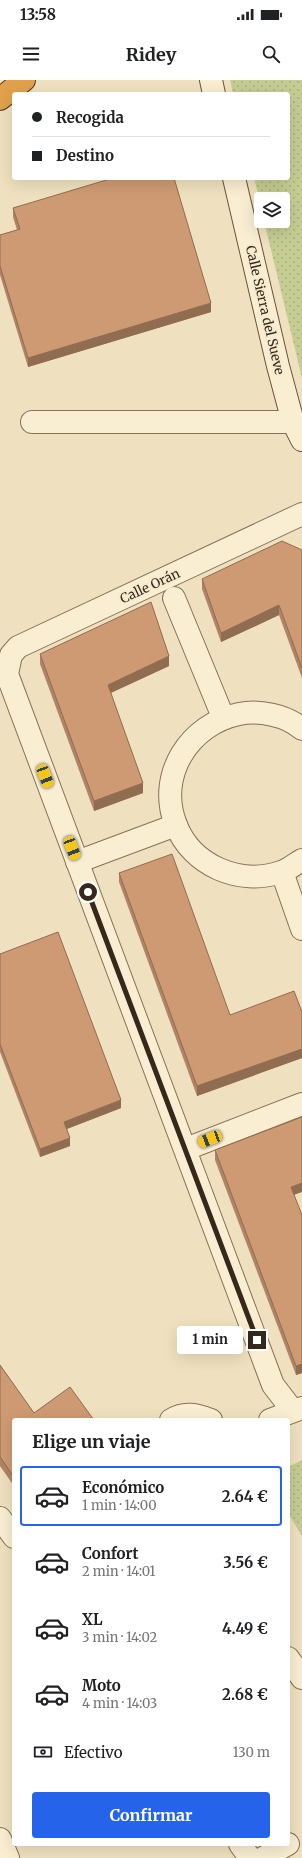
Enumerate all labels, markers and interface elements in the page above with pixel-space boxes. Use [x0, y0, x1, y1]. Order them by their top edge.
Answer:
text: 13:58 [20, 5, 56, 24]
icon: menu [20, 43, 42, 65]
text: Ridey [126, 43, 176, 66]
icon: search [260, 43, 282, 65]
text: Recogida [56, 108, 124, 127]
text: Destino [56, 146, 114, 165]
map controls [254, 192, 290, 228]
button: layers [254, 192, 290, 228]
street label: Calle Sierra del Sueve [242, 244, 288, 376]
street label: Calle Orán [117, 565, 183, 607]
car [35, 763, 55, 789]
car [62, 835, 82, 861]
route start [79, 883, 97, 901]
car [197, 1129, 223, 1149]
callout: 1 min [177, 1326, 243, 1354]
text: 1 min [192, 1331, 228, 1348]
route end [248, 1331, 266, 1349]
text: Elige un viaje [32, 1430, 151, 1453]
icon: car [34, 1478, 70, 1514]
text: Económico [82, 1478, 164, 1497]
text: 2.64 € [222, 1487, 268, 1506]
text: 1 min · 14:00 [82, 1497, 157, 1514]
icon: car [34, 1544, 70, 1580]
text: Confort [82, 1544, 139, 1563]
text: 3.56 € [223, 1553, 268, 1572]
text: 2 min · 14:01 [82, 1563, 155, 1580]
icon: car [34, 1610, 70, 1646]
text: XL [82, 1610, 103, 1629]
text: 4.49 € [222, 1619, 268, 1638]
text: 3 min · 14:02 [82, 1629, 157, 1646]
icon: car [34, 1676, 70, 1712]
text: Moto [82, 1676, 121, 1695]
text: 2.68 € [222, 1685, 268, 1704]
text: 4 min · 14:03 [82, 1695, 157, 1712]
icon: cash [32, 1741, 54, 1763]
text: Efectivo [64, 1743, 122, 1762]
text: 130 m [233, 1744, 270, 1761]
button: Confirmar [32, 1792, 270, 1838]

